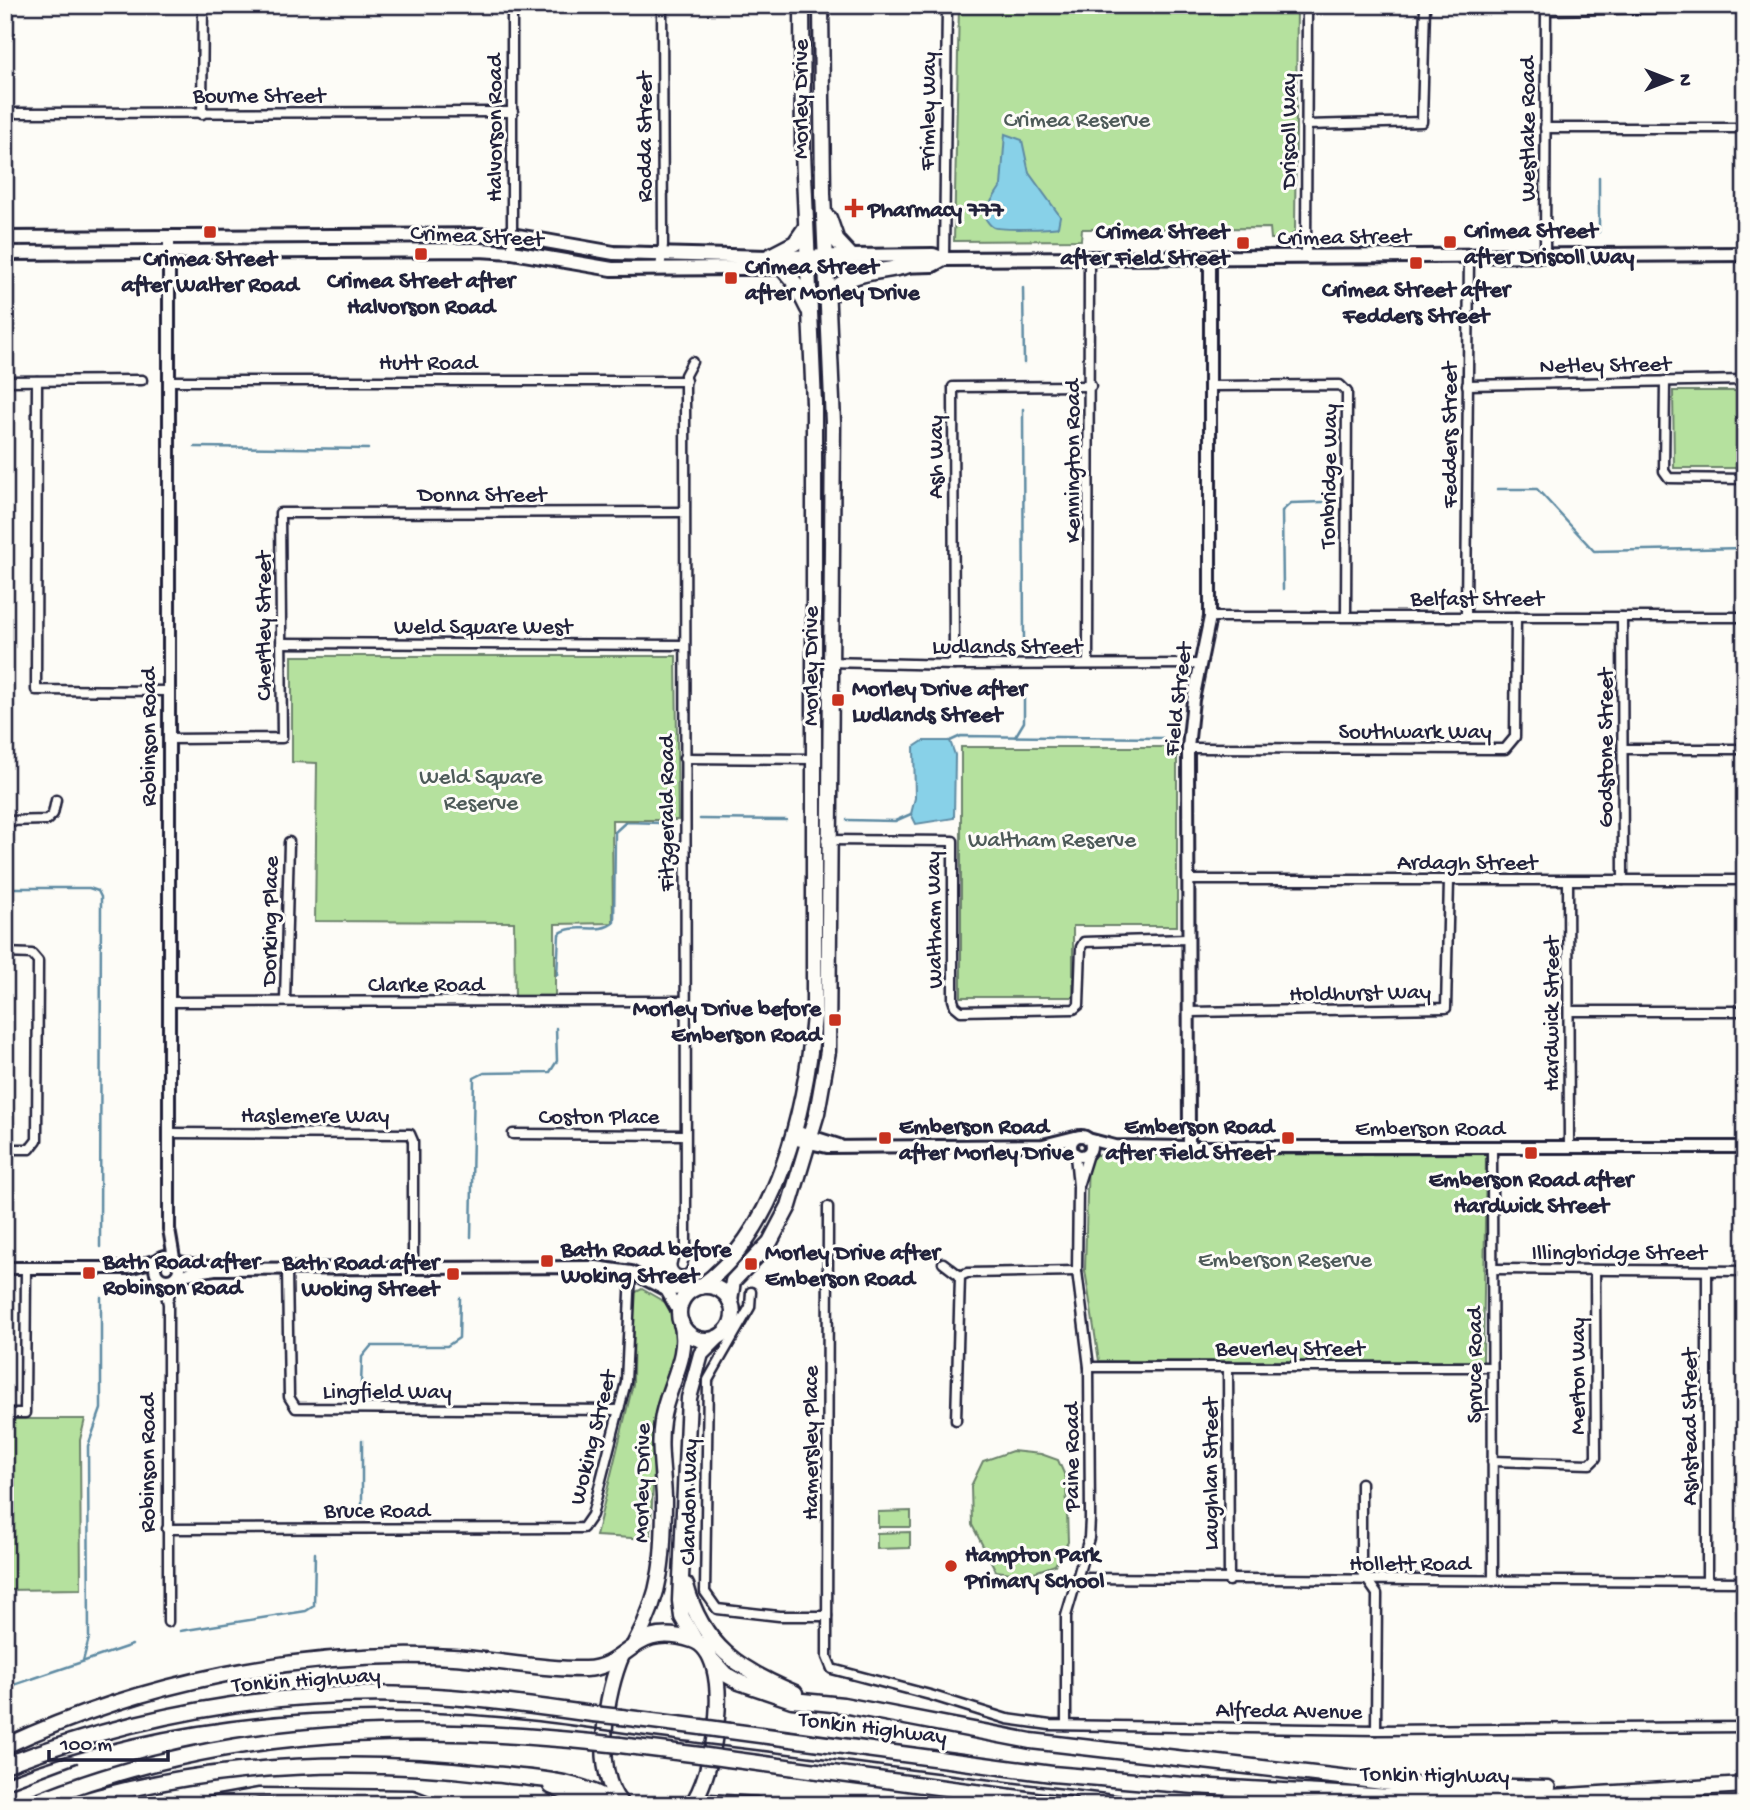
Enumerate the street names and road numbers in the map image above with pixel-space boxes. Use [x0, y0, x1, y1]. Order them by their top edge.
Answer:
street label: Morley Drive [789, 38, 816, 159]
street label: Halvorson Road [483, 52, 510, 202]
street label: Frimley Way [915, 52, 944, 172]
street label: Westlake Road [1516, 55, 1543, 201]
street label: Rodda Street [633, 70, 660, 202]
street label: Driscoll Way [1277, 73, 1304, 191]
street label: Bourne Street [192, 84, 327, 111]
street label: Crimea Street [410, 221, 546, 255]
street label: Crimea Street [1277, 224, 1413, 253]
street label: Hutt Road [379, 351, 479, 378]
street label: Netley Street [1539, 352, 1673, 381]
street label: Fedders Street [1438, 360, 1465, 509]
street label: Kennington Road [1061, 378, 1088, 543]
street label: Tonbridge Way [1316, 404, 1345, 551]
street label: Ash Way [924, 415, 951, 499]
street label: Donna Street [416, 483, 548, 510]
street label: Chertley Street [252, 550, 279, 701]
street label: Belfast Street [1409, 587, 1545, 614]
street label: Morley Drive [799, 605, 826, 726]
street label: Weld Square West [394, 615, 574, 642]
street label: Ludlands Street [932, 635, 1084, 662]
street label: Field Street [1159, 640, 1200, 759]
street label: Robinson Road [137, 666, 164, 807]
street label: Godstone Street [1594, 667, 1621, 828]
street label: Southwark Way [1338, 720, 1492, 747]
street label: Fitzgerald Road [655, 733, 682, 892]
street label: Waltham Way [921, 851, 950, 989]
street label: Ardagh Street [1397, 851, 1539, 878]
street label: Dorking Place [257, 855, 286, 988]
street label: Hardwick Street [1540, 935, 1567, 1092]
street label: Clarke Road [368, 973, 486, 1000]
street label: Holdhurst Way [1289, 980, 1431, 1009]
street label: Haslemere Way [241, 1104, 389, 1131]
street label: Coston Place [539, 1105, 661, 1132]
street label: Emberson Road [1355, 1117, 1506, 1144]
street label: Illingbridge Street [1531, 1241, 1708, 1268]
street label: Spruce Road [1463, 1305, 1490, 1423]
street label: Merton Way [1566, 1317, 1593, 1435]
street label: Beverley Street [1215, 1337, 1366, 1364]
street label: Ashstead Street [1678, 1347, 1705, 1506]
street label: Hamersley Place [799, 1365, 826, 1520]
street label: Woking Street [565, 1366, 625, 1508]
street label: Lingfield Way [323, 1380, 451, 1407]
street label: Robinson Road [136, 1392, 163, 1533]
street label: Laughlan Street [1199, 1396, 1226, 1550]
street label: Paine Road [1060, 1401, 1087, 1512]
street label: Morley Drive [629, 1422, 658, 1543]
street label: Clandon Way [676, 1438, 705, 1566]
street label: Bruce Road [323, 1499, 432, 1526]
street label: Hollett Road [1349, 1552, 1472, 1579]
street label: Tonkin Highway [229, 1663, 381, 1700]
street label: Alfreda Avenue [1215, 1698, 1364, 1727]
street label: Tonkin Highway [795, 1707, 948, 1752]
street label: Tonkin Highway [1358, 1762, 1510, 1791]

